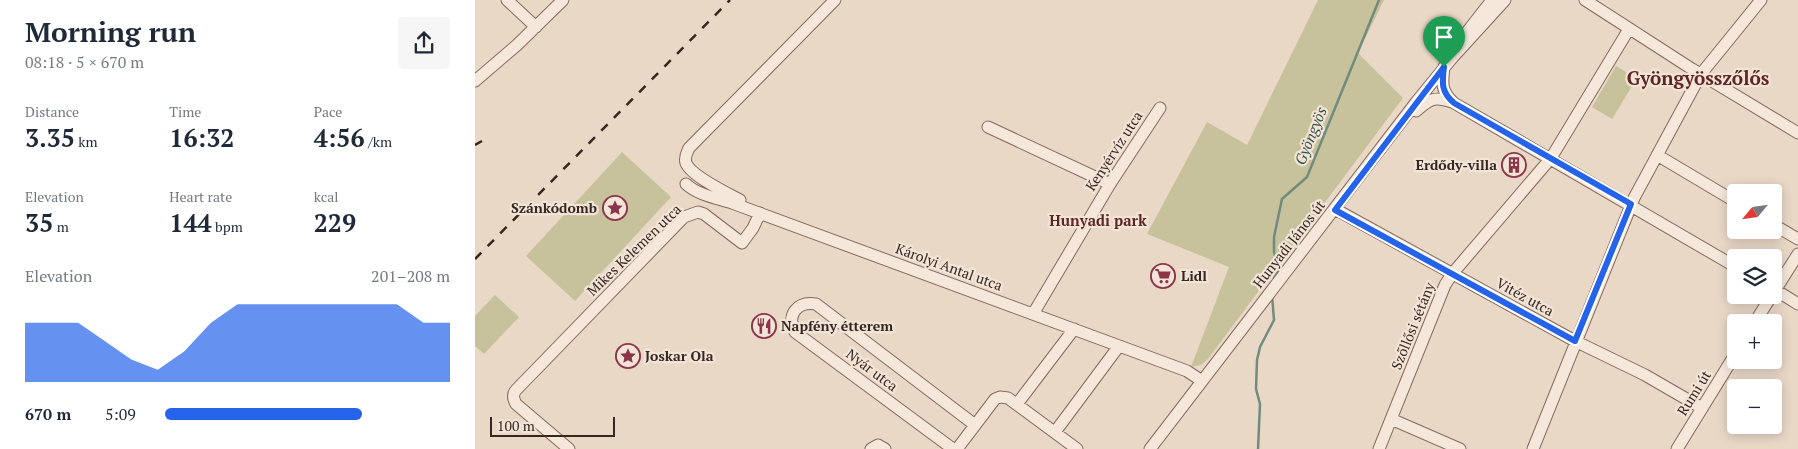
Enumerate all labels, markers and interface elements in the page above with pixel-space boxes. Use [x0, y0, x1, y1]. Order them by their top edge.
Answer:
text: Morning run [25, 13, 196, 50]
pin [1423, 16, 1465, 67]
button: share [398, 17, 450, 69]
icon: arrive [1430, 23, 1458, 51]
text: 08:18 · 5 × 670 m [25, 51, 144, 73]
district label: Gyöngyösszőlős [1627, 65, 1770, 90]
text: Distance [25, 102, 79, 121]
text: Time [169, 102, 201, 121]
text: Pace [314, 102, 342, 121]
water label: Gyöngyös [1289, 104, 1331, 167]
street label: Kenyérvíz utca [1081, 107, 1146, 194]
text: 3.35 [25, 121, 75, 154]
text: 16:32 [169, 121, 234, 154]
text: 4:56 [314, 121, 365, 154]
text: km [75, 132, 98, 151]
text: /km [365, 132, 392, 151]
building icon: Erdődy-villa [1501, 152, 1527, 178]
place label: Erdődy-villa [1415, 155, 1497, 174]
north arrow [1727, 184, 1783, 239]
map controls [1727, 184, 1782, 434]
text: Elevation [25, 187, 84, 206]
text: Heart rate [169, 187, 232, 206]
text: kcal [314, 187, 339, 206]
place icon: Szánkódomb [602, 195, 628, 221]
street label: Hunyadi János út [1248, 195, 1329, 292]
place label: Szánkódomb [511, 198, 597, 217]
street label: Mikes Kelemen utca [582, 200, 685, 300]
text: 35 [25, 206, 53, 239]
text: 144 [169, 206, 212, 239]
text: 229 [314, 206, 356, 239]
district label: Hunyadi park [1049, 210, 1147, 230]
text: m [53, 217, 69, 236]
text: bpm [212, 217, 243, 236]
street label: Károlyi Antal utca [893, 238, 1005, 295]
button: layers [1727, 249, 1782, 304]
supermarket icon: Lidl [1150, 263, 1176, 289]
text: Elevation [25, 265, 92, 287]
text: 201–208 m [371, 265, 450, 287]
place label: Lidl [1181, 266, 1207, 285]
street label: Vitéz utca [1493, 273, 1557, 320]
street label: Szőllősi sétány [1386, 279, 1439, 372]
restaurant icon: Napfény étterem [751, 313, 777, 339]
button: + [1727, 314, 1782, 369]
place label: Napfény étterem [781, 316, 893, 335]
place icon: Joskar Ola [615, 343, 641, 369]
street label: Nyár utca [843, 344, 902, 395]
place label: Joskar Ola [645, 346, 714, 365]
street label: Rumi út [1672, 366, 1715, 419]
button: − [1727, 379, 1782, 434]
text: 670 m [25, 403, 71, 425]
text: 5:09 [105, 403, 136, 425]
scale bar [490, 414, 615, 437]
text: 100 m [497, 416, 535, 435]

